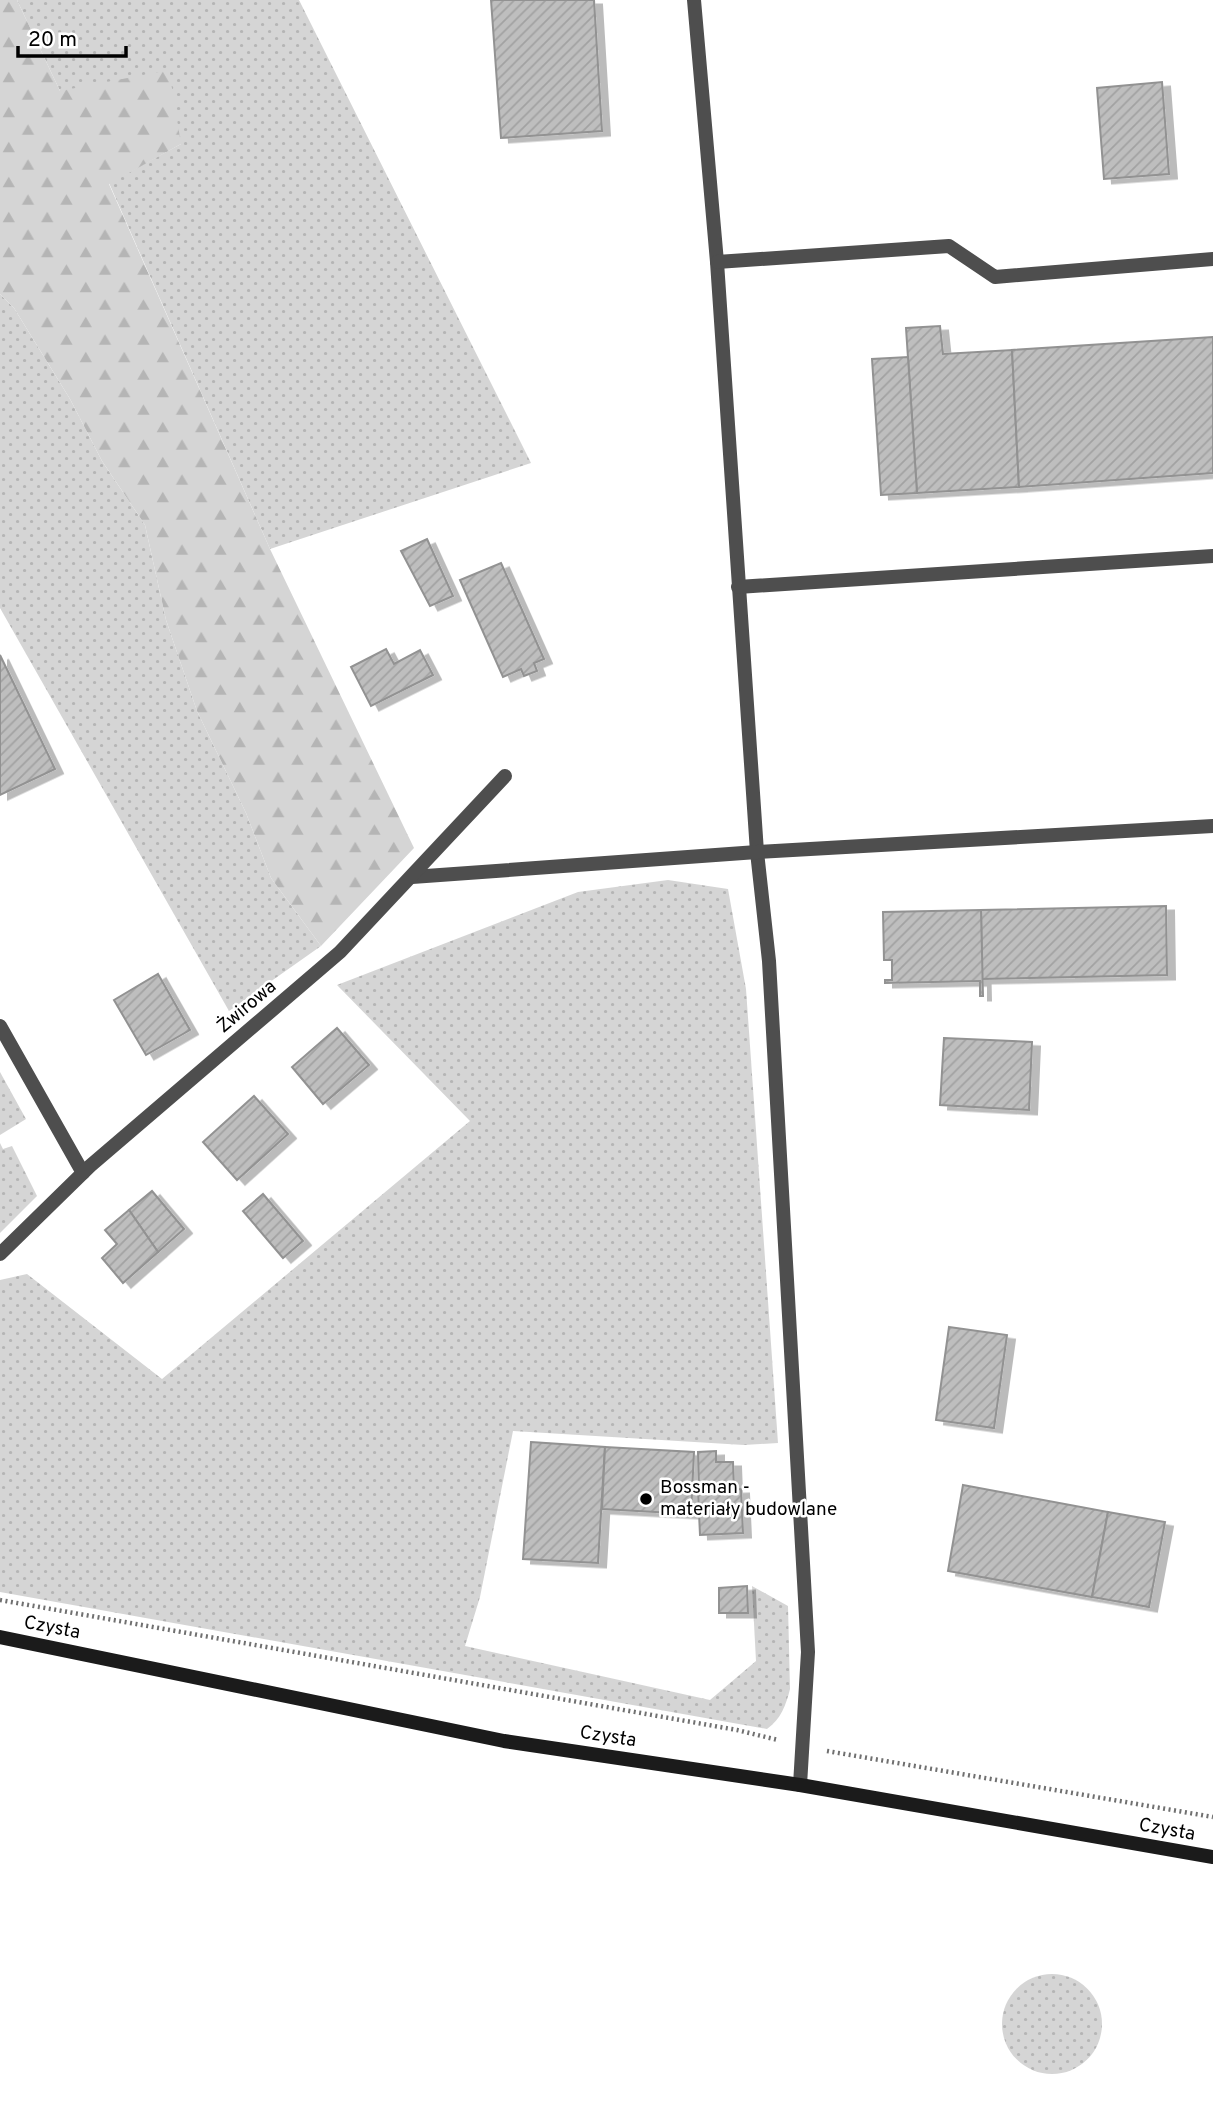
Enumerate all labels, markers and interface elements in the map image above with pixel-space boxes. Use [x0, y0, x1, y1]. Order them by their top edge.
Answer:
scale bar [18, 14, 126, 58]
text: 20 m [28, 27, 77, 54]
street label: Żwirowa [212, 974, 282, 1039]
place label: Bossman - materiały budowlane [660, 1476, 837, 1522]
marker: Bossman - materiały budowlane [638, 1491, 654, 1507]
street label: Czysta [22, 1611, 82, 1645]
street label: Czysta [578, 1721, 638, 1753]
street label: Czysta [1137, 1813, 1197, 1847]

